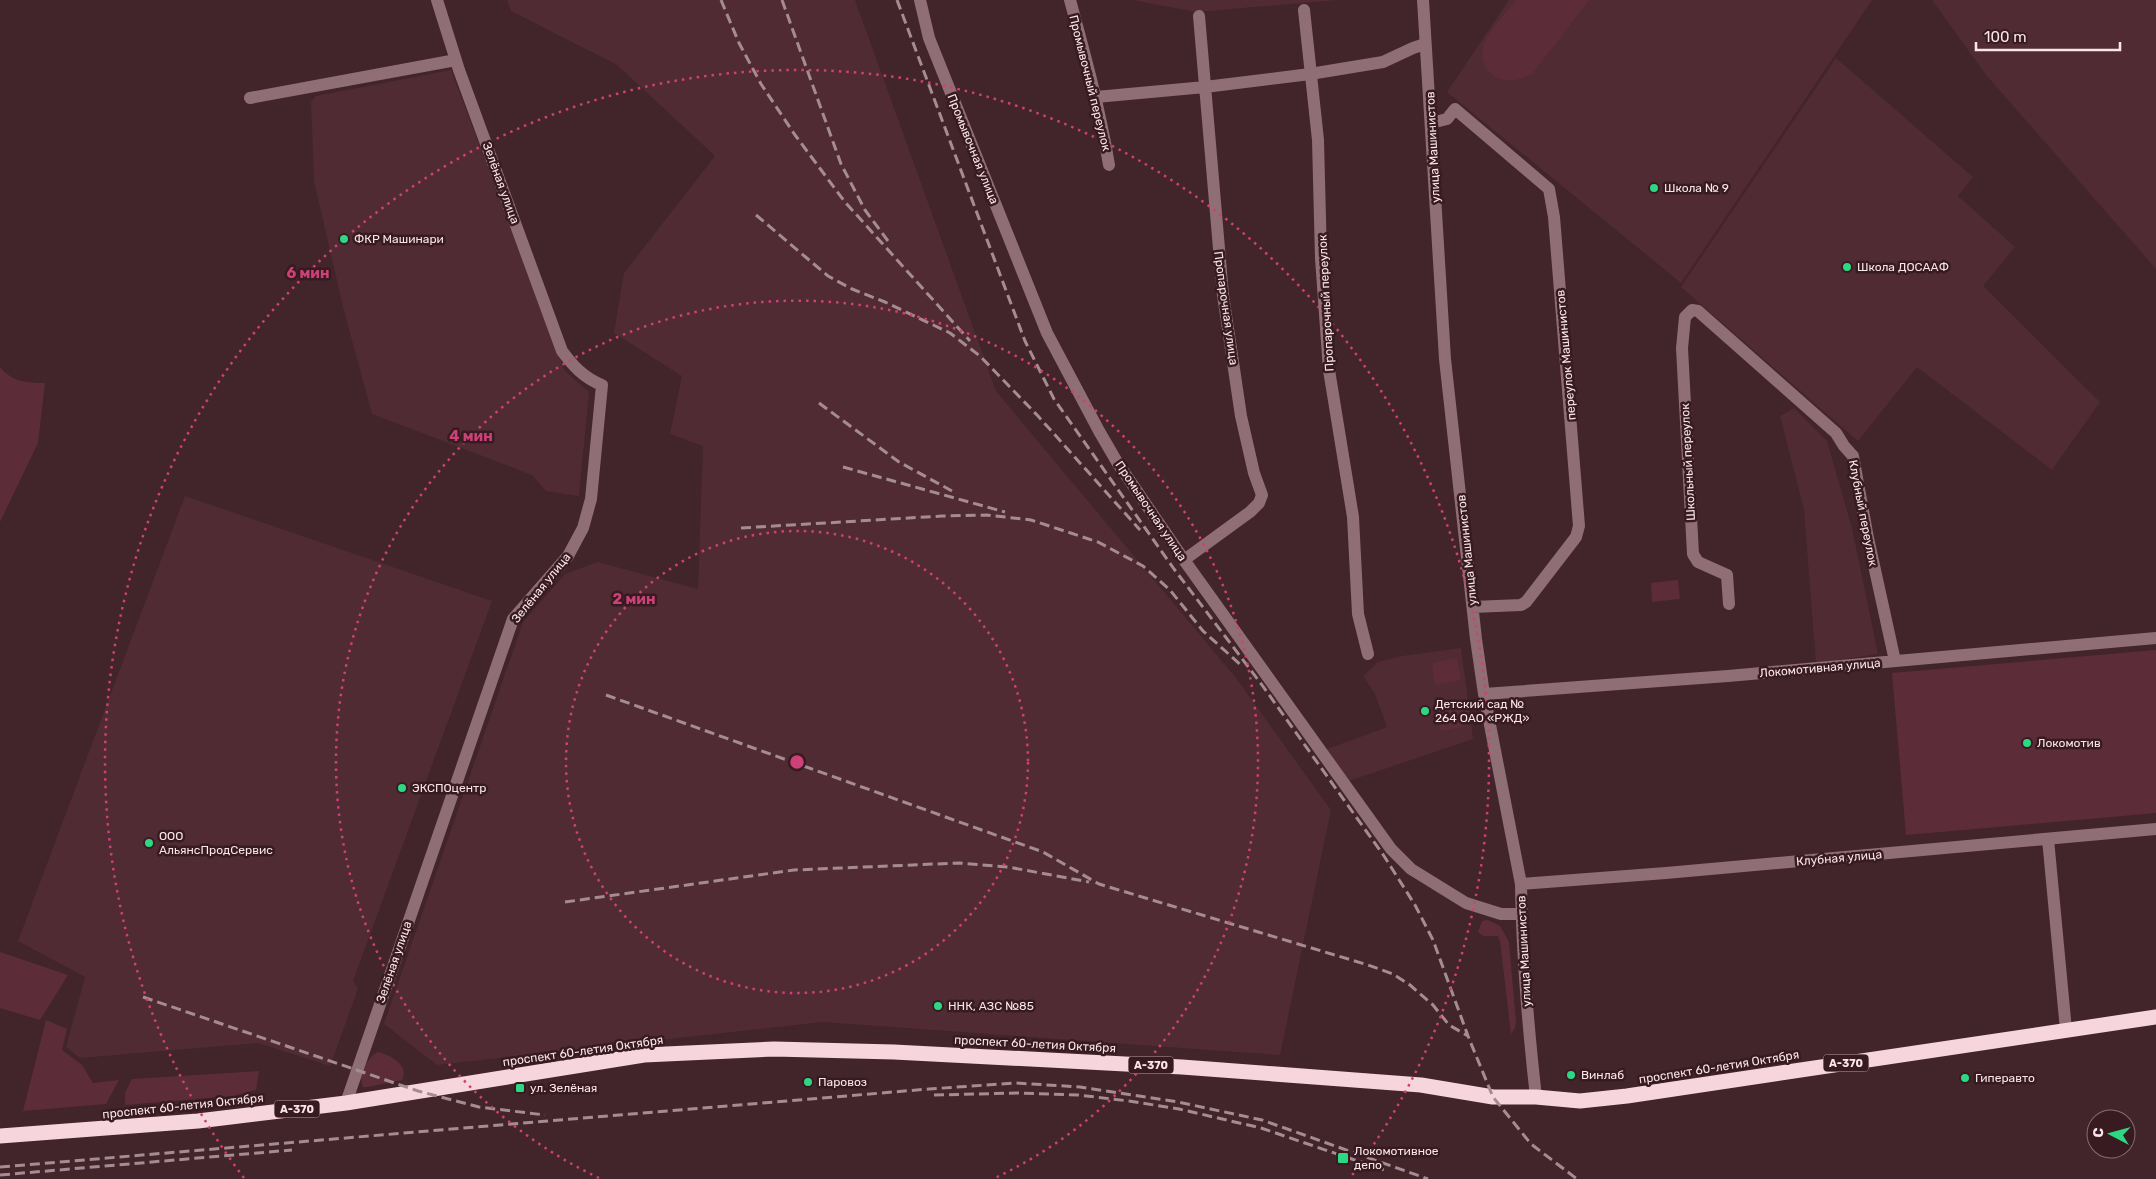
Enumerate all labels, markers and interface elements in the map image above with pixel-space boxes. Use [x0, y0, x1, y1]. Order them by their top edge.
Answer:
street label: Промывочный переулок [1066, 14, 1114, 153]
scale bar [1976, 20, 2120, 52]
text: 100 m [1984, 28, 2026, 46]
street label: улица Машинистов [1423, 91, 1443, 203]
street label: Промывочная улица [945, 92, 1001, 206]
street label: Зелёная улица [480, 140, 522, 226]
place label: Школа № 9 [1664, 181, 1729, 195]
marker: Школа № 9 [1648, 182, 1660, 194]
place label: ФКР Машинари [354, 232, 444, 246]
marker: ФКР Машинари [338, 233, 350, 245]
street label: Пропарочный переулок [1315, 234, 1337, 372]
street label: Пропарочная улица [1211, 250, 1241, 366]
place label: Школа ДОСААФ [1857, 260, 1949, 274]
marker: Школа ДОСААФ [1841, 261, 1853, 273]
text: 6 мин [287, 264, 329, 282]
street label: переулок Машинистов [1553, 289, 1579, 421]
street label: Школьный переулок [1678, 402, 1698, 521]
text: 4 мин [449, 427, 493, 445]
street label: Промывочная улица [1112, 458, 1190, 564]
street label: Клубный переулок [1846, 459, 1880, 568]
street label: улица Машинистов [1454, 494, 1480, 606]
street label: Зелёная улица [509, 550, 573, 626]
text: 2 мин [613, 590, 655, 608]
street label: Локомотивная улица [1759, 656, 1881, 680]
place label: Детский сад № 264 ОАО «РЖД» [1435, 697, 1530, 725]
marker: Детский сад № 264 ОАО «РЖД» [1419, 705, 1431, 717]
place label: Локомотив [2037, 736, 2101, 750]
marker: Локомотив [2021, 737, 2033, 749]
centre of rings [788, 753, 806, 771]
place label: ЭКСПОцентр [412, 781, 486, 795]
marker: ЭКСПОцентр [396, 782, 408, 794]
place label: ООО АльянсПродСервис [159, 829, 273, 857]
marker: ООО АльянсПродСервис [143, 837, 155, 849]
street label: Клубная улица [1795, 847, 1883, 869]
street label: улица Машинистов [1514, 895, 1534, 1007]
street label: Зелёная улица [373, 919, 415, 1005]
place label: ННК, АЗС №85 [948, 999, 1034, 1013]
marker: ННК, АЗС №85 [932, 1000, 944, 1012]
street label: проспект 60-летия Октября [502, 1033, 664, 1069]
street label: проспект 60-летия Октября [954, 1033, 1116, 1055]
street label: проспект 60-летия Октября [1638, 1047, 1800, 1087]
road number: А-370 [1824, 1054, 1868, 1072]
road number: А-370 [1128, 1056, 1174, 1074]
place label: Винлаб [1581, 1068, 1624, 1082]
marker: Винлаб [1565, 1069, 1577, 1081]
place label: Гиперавто [1975, 1071, 2035, 1085]
marker: Гиперавто [1959, 1072, 1971, 1084]
place label: Паровоз [818, 1075, 867, 1089]
marker: Паровоз [802, 1076, 814, 1088]
place label: ул. Зелёная [530, 1081, 597, 1095]
marker: ул. Зелёная [514, 1082, 526, 1094]
street label: проспект 60-летия Октября [102, 1091, 264, 1121]
road number: А-370 [274, 1100, 320, 1118]
north arrow [2086, 1109, 2136, 1159]
text: С [2090, 1127, 2108, 1138]
place label: Локомотивное депо [1354, 1144, 1439, 1172]
marker: Локомотивное депо [1336, 1151, 1350, 1165]

